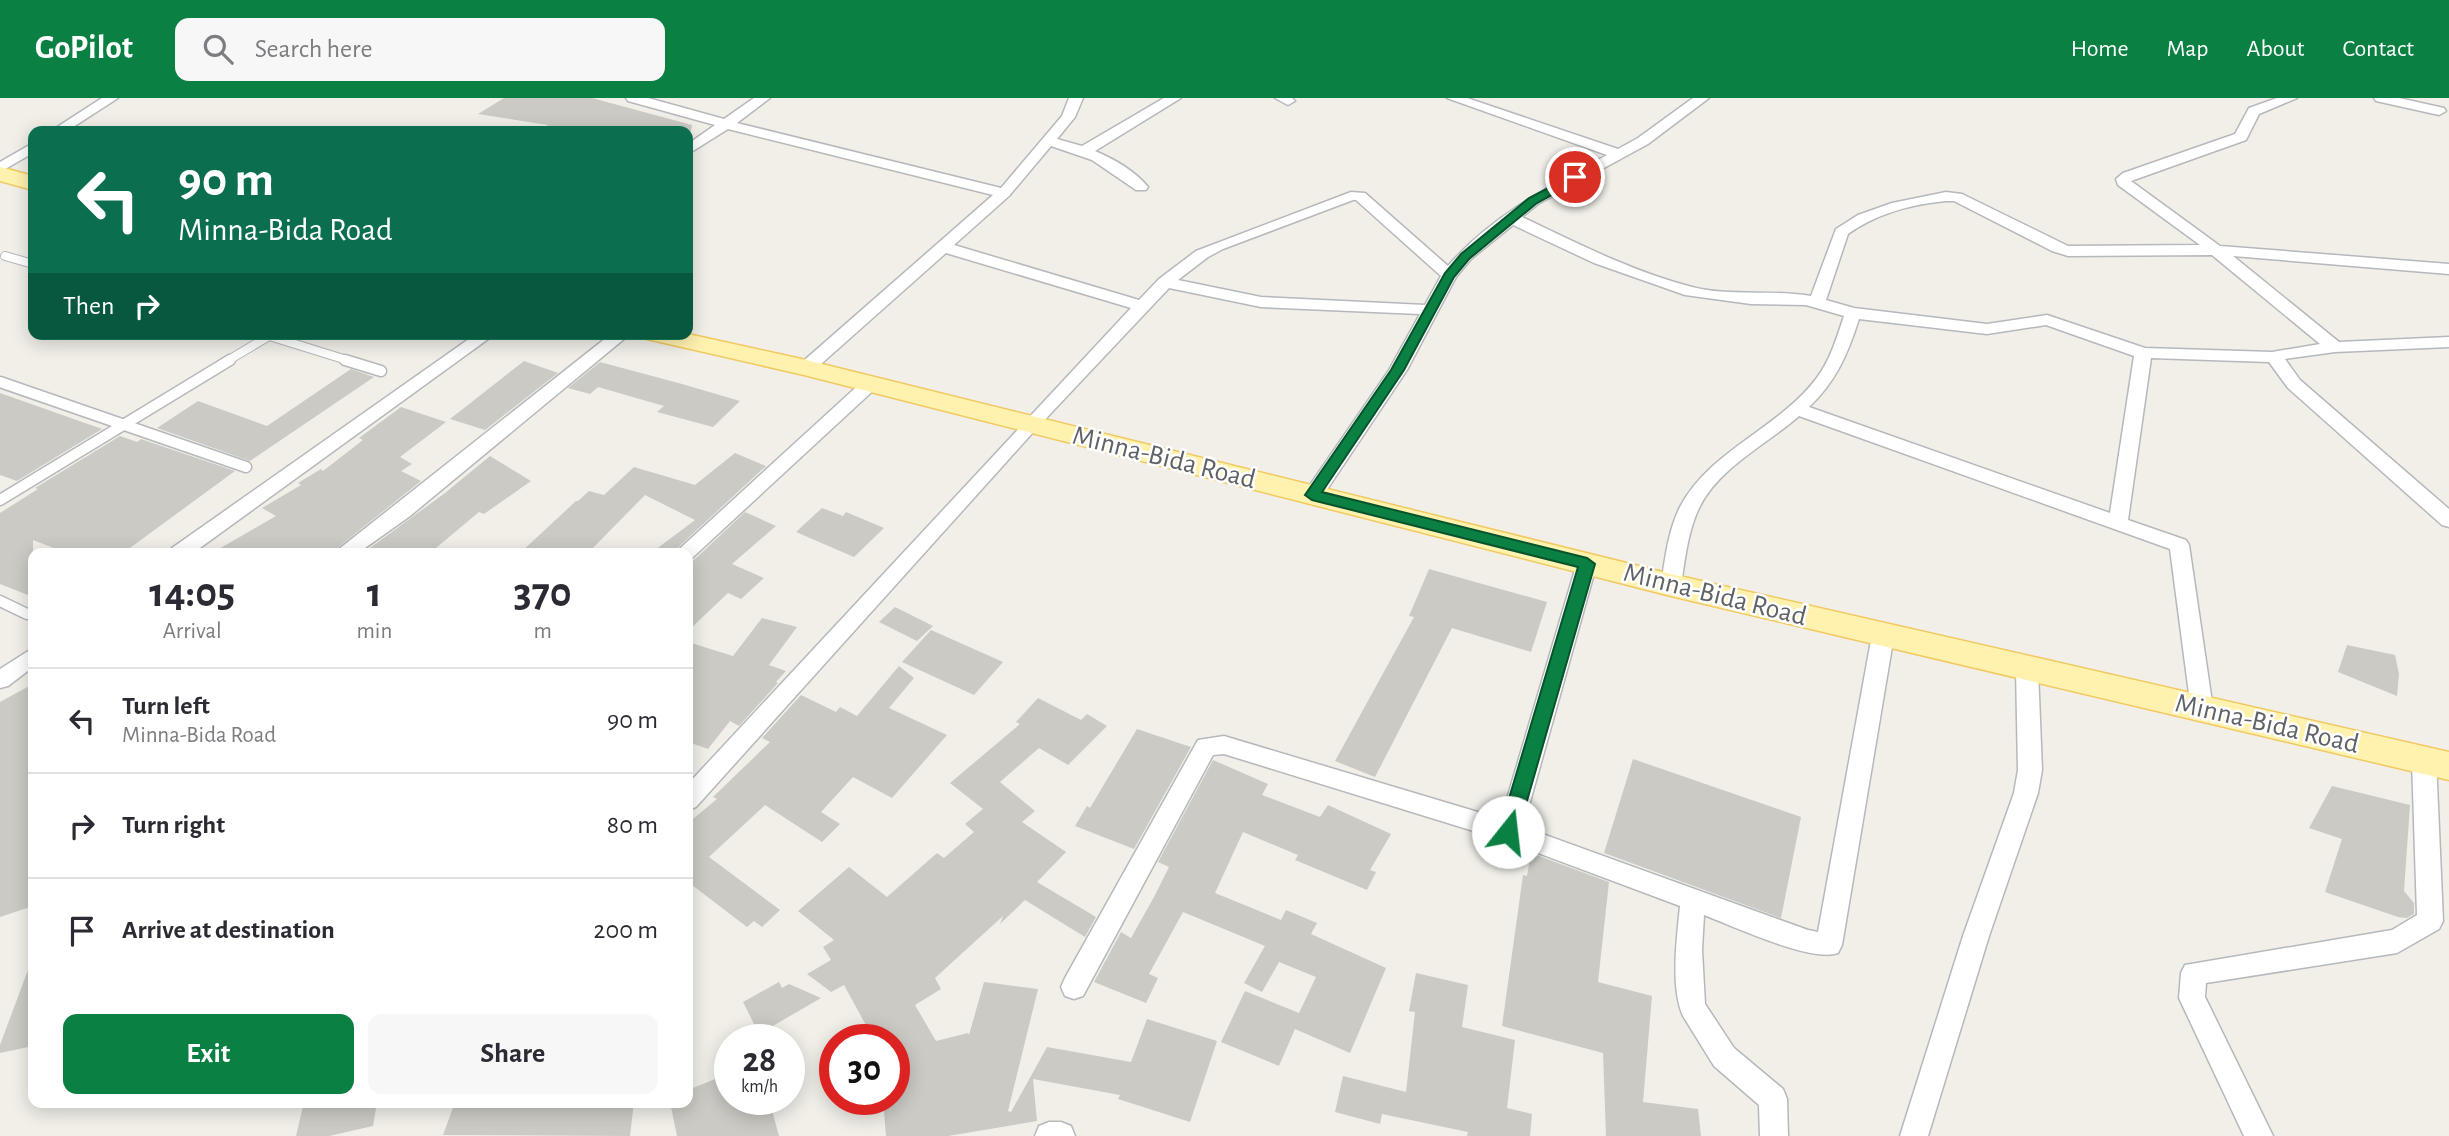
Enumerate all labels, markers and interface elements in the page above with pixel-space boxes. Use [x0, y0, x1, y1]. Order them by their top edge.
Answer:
search box [175, 18, 665, 81]
icon: search [199, 30, 237, 68]
text: GoPilot [35, 32, 133, 65]
text: Search here [255, 36, 372, 62]
text: Home [2071, 37, 2129, 61]
text: Map [2167, 37, 2209, 61]
text: About [2247, 37, 2304, 61]
text: Contact [2342, 37, 2414, 61]
pin [1545, 147, 1605, 207]
icon: left [63, 154, 154, 245]
text: 90 m [178, 156, 274, 205]
icon: arrive [1556, 158, 1594, 196]
text: Minna-Bida Road [178, 214, 393, 246]
icon: right [128, 287, 166, 325]
text: Then [63, 293, 114, 319]
street label: Minna-Bida Road [1070, 422, 1258, 494]
street label: Minna-Bida Road [1621, 559, 1809, 631]
text: 14:05 [149, 572, 235, 614]
text: 1 [367, 572, 382, 614]
text: 370 [514, 572, 572, 614]
text: Arrival [163, 620, 222, 643]
text: min [356, 620, 392, 643]
text: m [533, 620, 552, 643]
street label: Minna-Bida Road [2172, 689, 2362, 759]
text: Turn left [122, 693, 210, 719]
icon: left [63, 702, 101, 740]
text: 90 m [607, 707, 658, 733]
text: Minna-Bida Road [122, 724, 276, 747]
position arrow [1471, 795, 1545, 869]
icon: right [63, 807, 101, 845]
text: Turn right [122, 812, 225, 838]
text: 80 m [607, 812, 658, 838]
icon: arrive [63, 912, 101, 950]
text: Arrive at destination [122, 917, 335, 943]
text: 200 m [594, 917, 658, 943]
button: Exit [63, 1014, 354, 1094]
button: Share [368, 1014, 658, 1094]
speed limit sign: 30 [819, 1024, 910, 1115]
text: 28 [743, 1043, 776, 1078]
text: km/h [741, 1078, 778, 1096]

